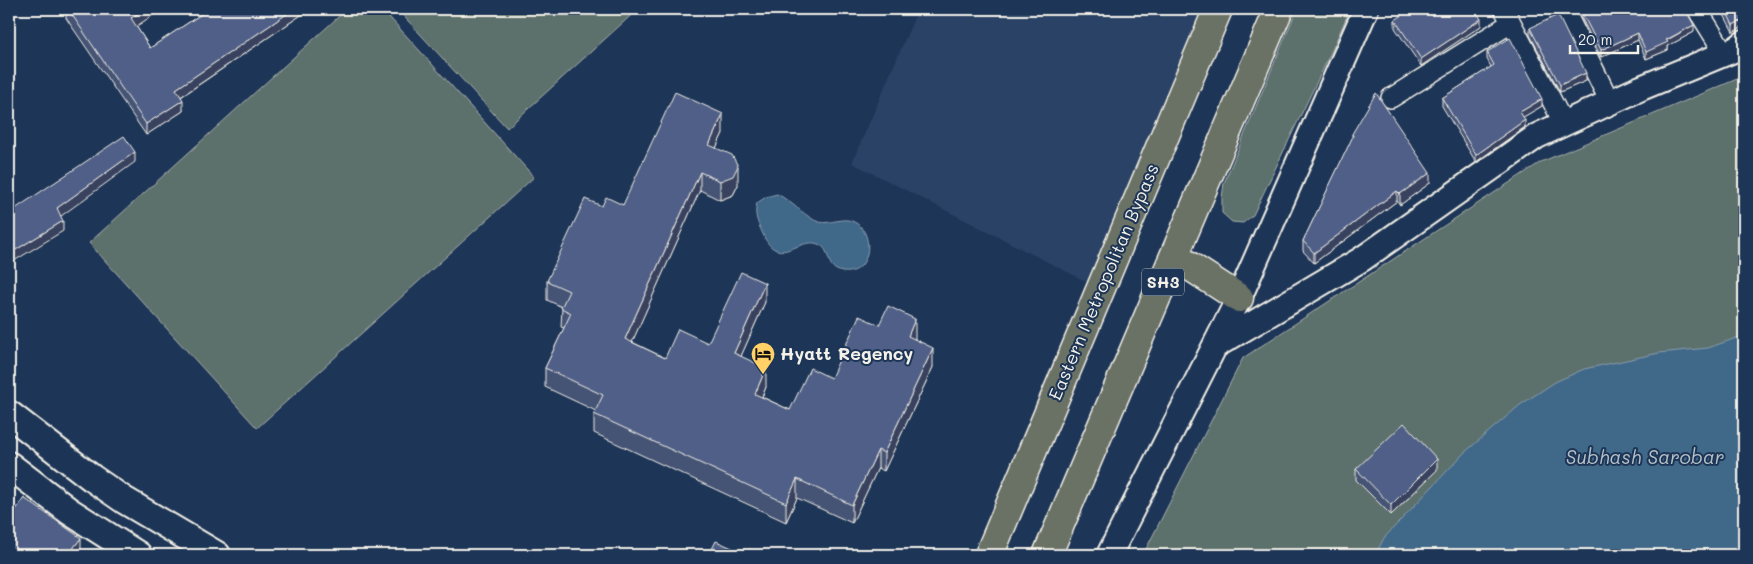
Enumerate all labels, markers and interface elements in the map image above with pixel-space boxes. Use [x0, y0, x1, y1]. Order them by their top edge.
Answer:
scale bar [1570, 22, 1638, 54]
text: 20 m [1578, 29, 1612, 49]
street label: Eastern Metropolitan Bypass [1042, 160, 1164, 403]
road number: SH3 [1142, 268, 1184, 296]
hotel icon: Hyatt Regency [750, 341, 776, 375]
place label: Hyatt Regency [780, 341, 913, 365]
water label: Subhash Sarobar [1566, 444, 1724, 469]

